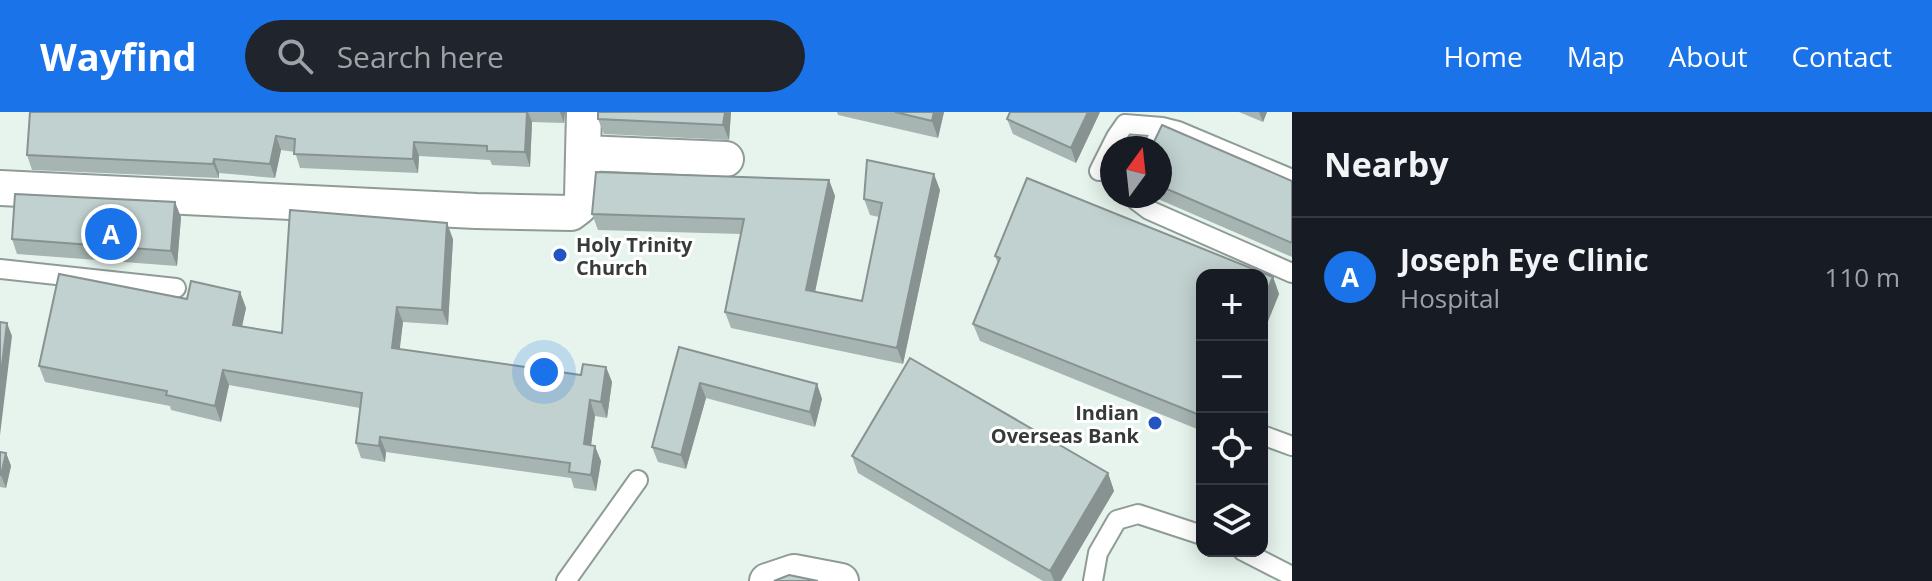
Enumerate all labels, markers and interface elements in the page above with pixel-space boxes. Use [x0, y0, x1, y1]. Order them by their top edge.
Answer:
search box [245, 20, 805, 92]
text: Wayfind [40, 30, 197, 82]
icon: search [273, 34, 317, 78]
text: Search here [337, 36, 504, 77]
text: Home [1444, 37, 1523, 75]
text: Map [1567, 37, 1625, 75]
text: About [1669, 37, 1747, 75]
text: Contact [1791, 37, 1892, 75]
north arrow [1100, 136, 1172, 208]
text: Nearby [1324, 141, 1449, 187]
pin: A [85, 204, 137, 264]
place label: Holy Trinity Church [576, 231, 693, 281]
text: Joseph Eye Clinic [1400, 239, 1649, 280]
marker: Holy Trinity Church [551, 246, 569, 264]
text: A [1341, 259, 1359, 295]
text: 110 m [1825, 259, 1900, 295]
map controls [1196, 269, 1268, 557]
button: + [1196, 269, 1268, 341]
text: Hospital [1400, 280, 1500, 316]
button: − [1196, 341, 1268, 413]
your location [524, 352, 564, 392]
place label: Indian Overseas Bank [991, 399, 1140, 449]
button: locate [1196, 413, 1268, 485]
marker: Indian Overseas Bank [1146, 414, 1164, 432]
button: layers [1196, 485, 1268, 557]

